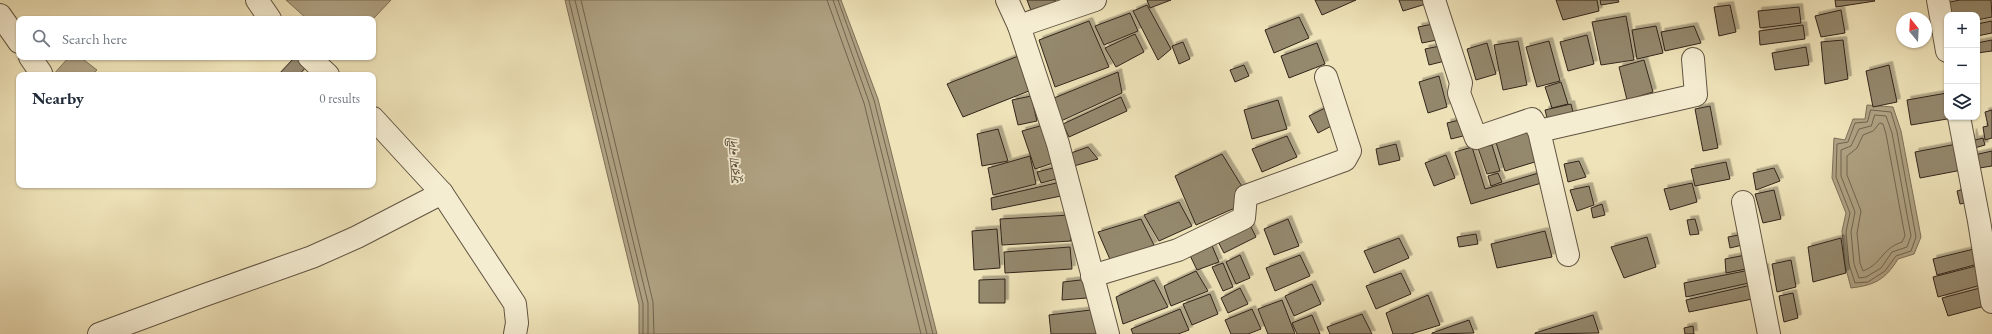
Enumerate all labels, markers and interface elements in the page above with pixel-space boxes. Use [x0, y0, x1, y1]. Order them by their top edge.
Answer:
north arrow [1896, 12, 1932, 48]
map controls [1944, 12, 1980, 120]
button: + [1944, 12, 1980, 48]
search box [16, 16, 376, 60]
icon: search [30, 27, 52, 49]
text: Search here [62, 29, 127, 48]
button: − [1944, 48, 1980, 84]
button: layers [1944, 84, 1980, 120]
text: Nearby [32, 87, 84, 109]
text: 0 results [319, 90, 360, 107]
water label: সুরমা নদী [723, 136, 745, 186]

